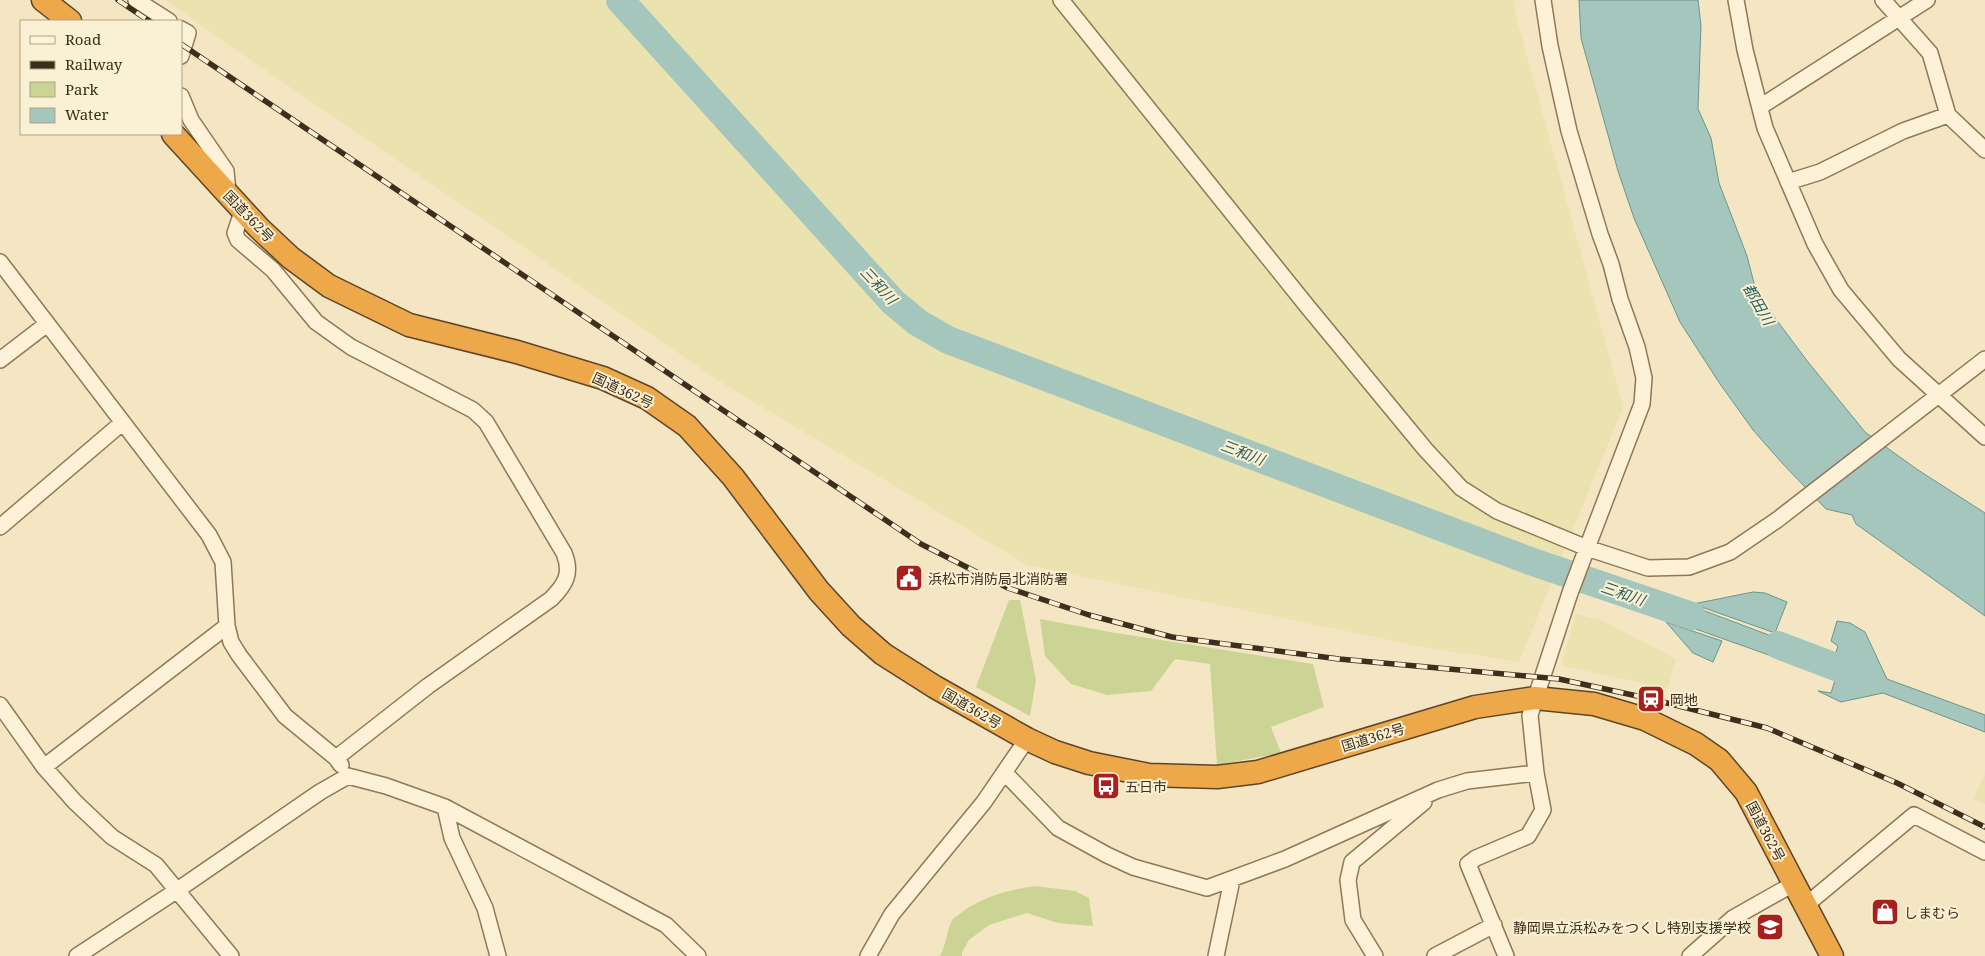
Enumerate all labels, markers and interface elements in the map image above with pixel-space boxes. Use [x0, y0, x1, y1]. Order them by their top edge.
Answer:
legend [20, 20, 182, 135]
text: Road [65, 29, 101, 49]
text: Railway [65, 54, 123, 74]
text: Park [65, 79, 99, 99]
text: Water [65, 104, 108, 124]
street label: 国道362号 [219, 186, 279, 246]
water label: 三和川 [856, 262, 903, 310]
water label: 都田川 [1739, 280, 1780, 330]
street label: 国道362号 [589, 368, 657, 412]
water label: 三和川 [1218, 435, 1269, 470]
public building icon: 浜松市消防局北消防署 [894, 563, 924, 593]
place label: 浜松市消防局北消防署 [928, 569, 1068, 588]
water label: 三和川 [1598, 576, 1649, 610]
street label: 国道362号 [939, 683, 1005, 733]
station icon: 岡地 [1636, 684, 1666, 714]
place label: 岡地 [1670, 690, 1698, 709]
street label: 国道362号 [1339, 718, 1407, 756]
bus stop icon: 五日市 [1091, 771, 1121, 801]
place label: 五日市 [1125, 777, 1167, 796]
street label: 国道362号 [1742, 798, 1790, 864]
shop icon: しまむら [1870, 897, 1900, 927]
place label: しまむら [1904, 903, 1960, 922]
school or university icon: 静岡県立浜松みをつくし特別支援学校 [1755, 912, 1785, 942]
place label: 静岡県立浜松みをつくし特別支援学校 [1513, 918, 1751, 937]

